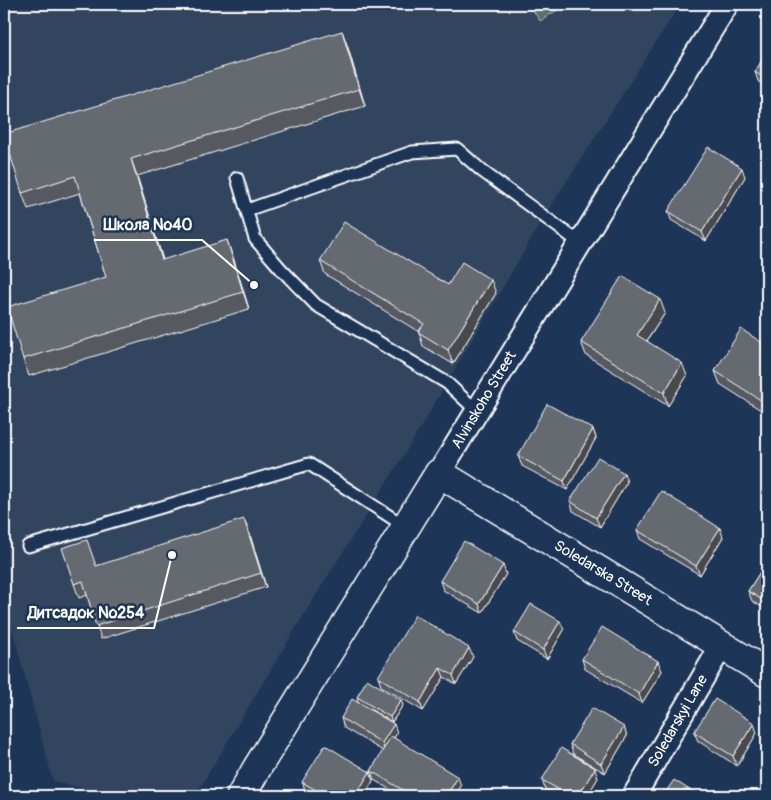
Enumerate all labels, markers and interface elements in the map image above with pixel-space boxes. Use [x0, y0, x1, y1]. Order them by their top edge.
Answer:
callout: Школа №40 [94, 209, 202, 240]
text: Школа №40 [103, 215, 193, 235]
street label: Alvinskoho Street [447, 347, 521, 452]
street label: Soledarska Street [550, 536, 656, 610]
callout: Дитсадок №254 [17, 597, 154, 628]
text: Дитсадок №254 [27, 603, 145, 623]
street label: Soledarskyi Lane [644, 671, 712, 771]

